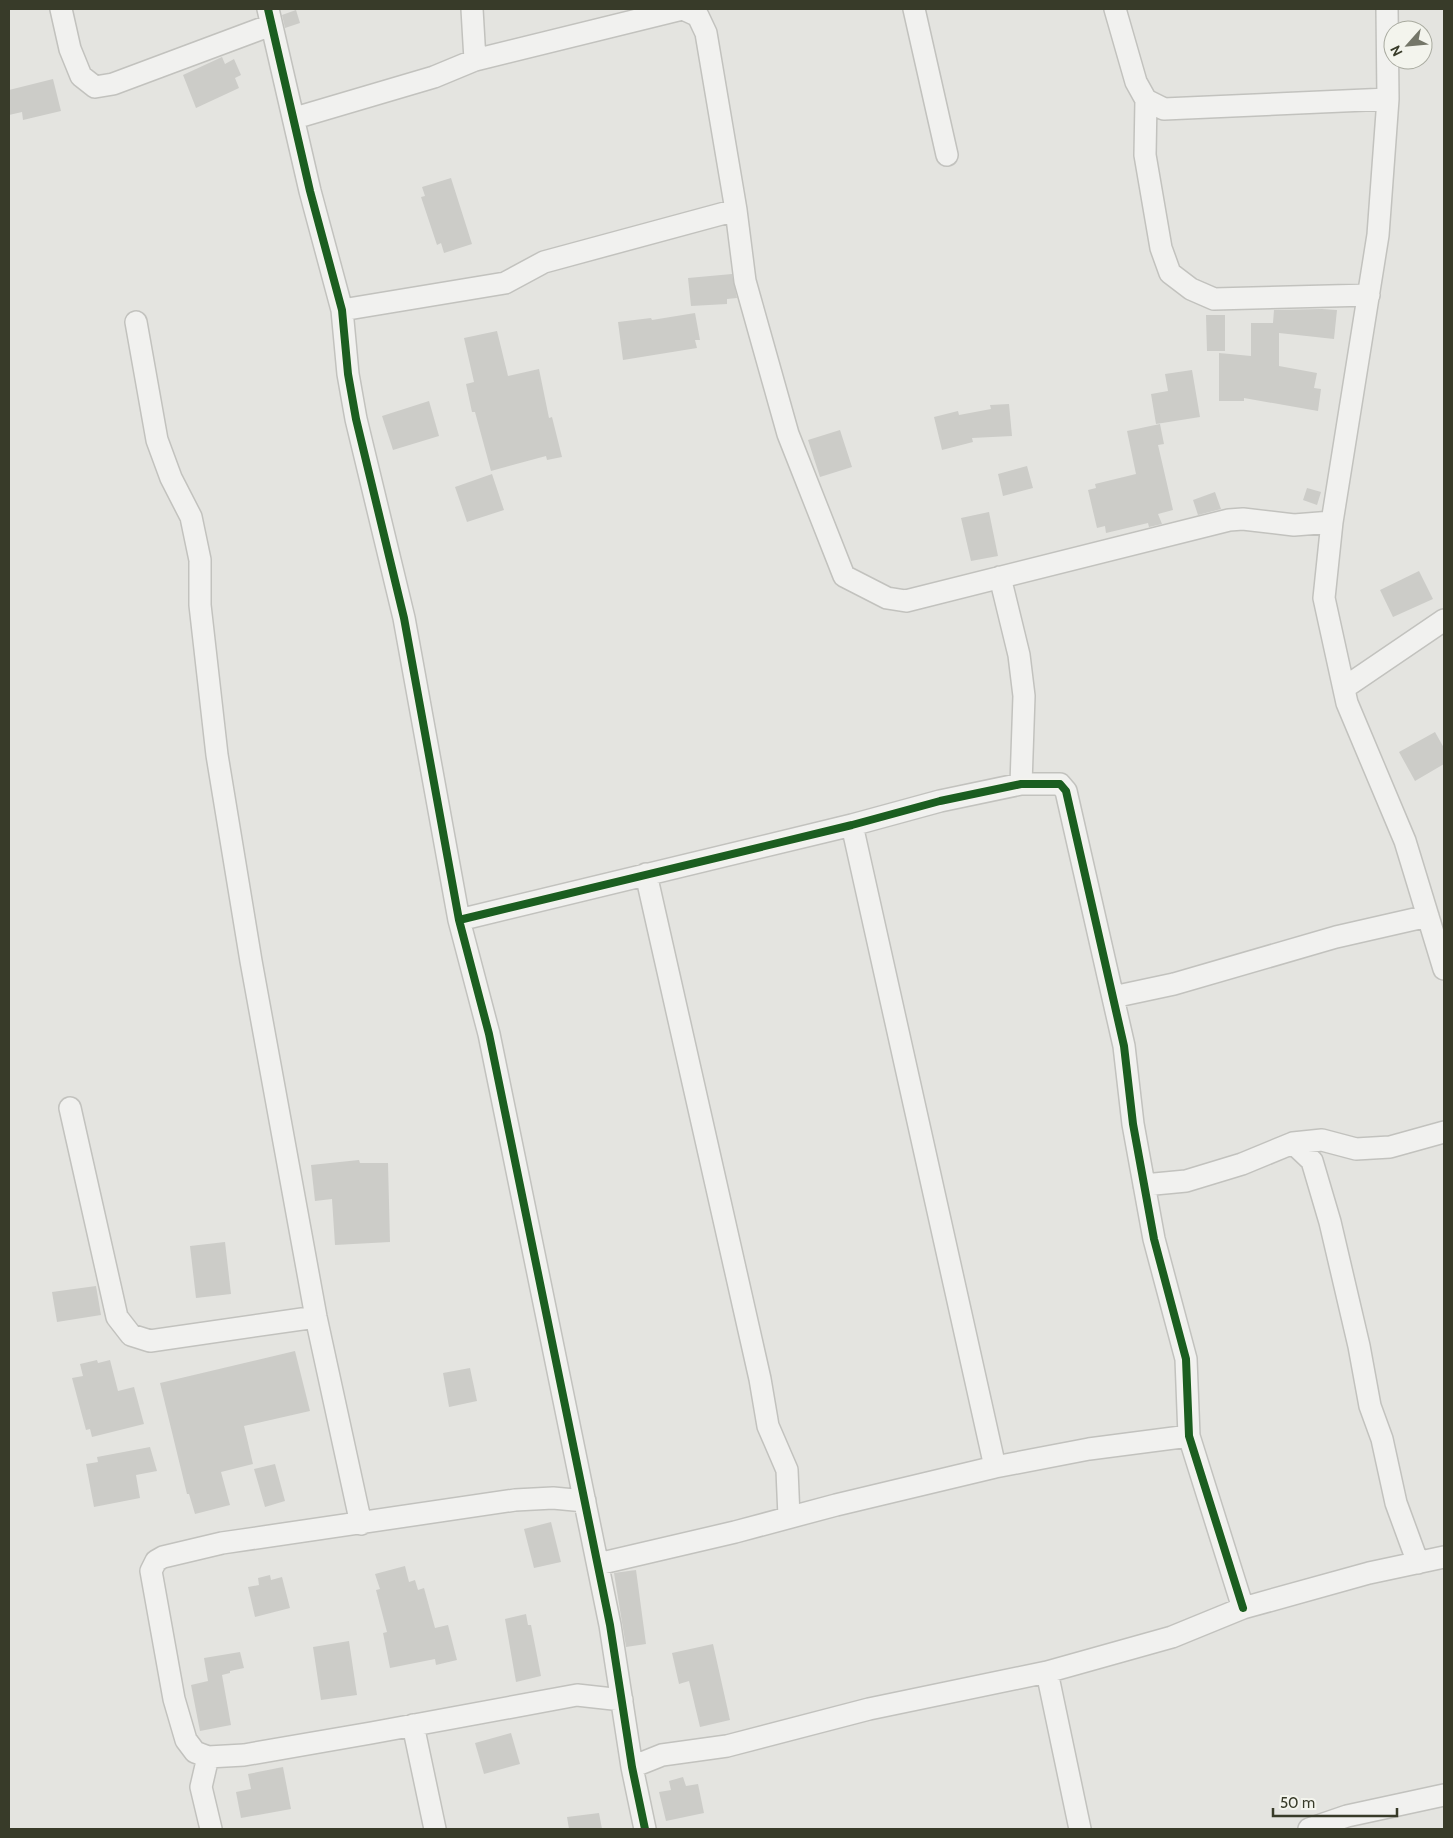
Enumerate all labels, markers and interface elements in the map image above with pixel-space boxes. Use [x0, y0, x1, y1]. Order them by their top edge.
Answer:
north arrow [1383, 20, 1433, 70]
text: N [1386, 42, 1407, 59]
scale bar [1273, 1786, 1397, 1818]
text: 50 m [1280, 1794, 1315, 1812]

